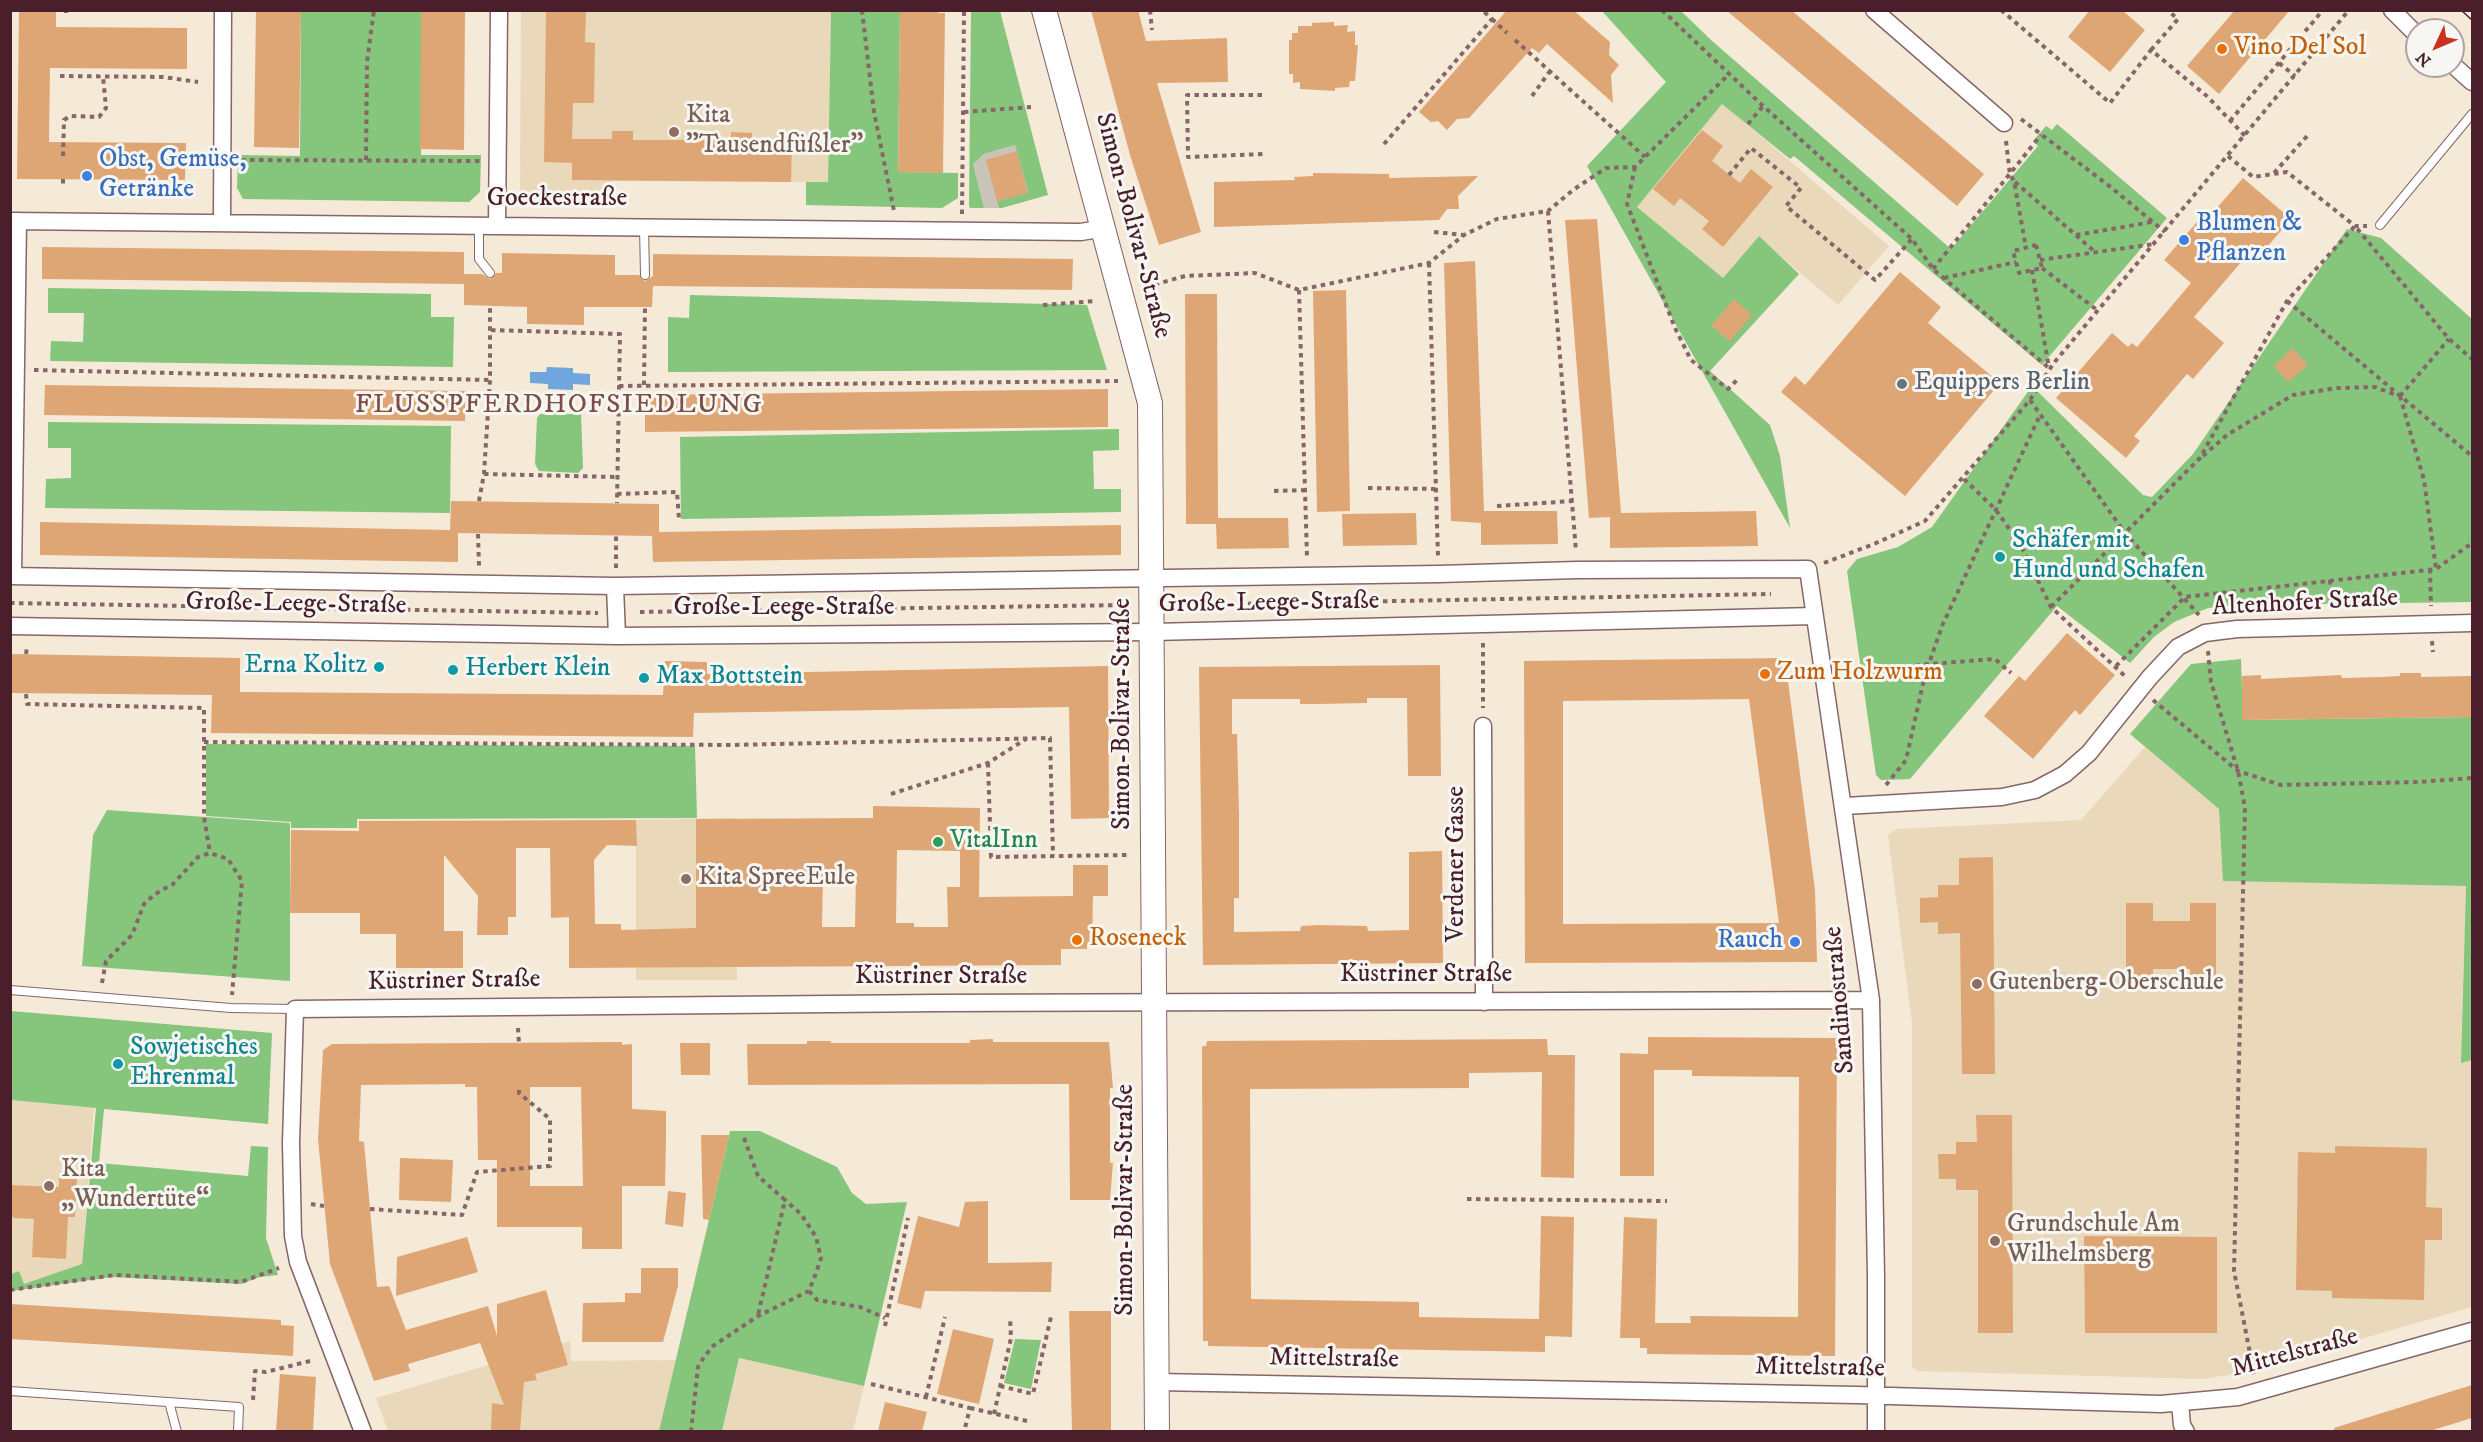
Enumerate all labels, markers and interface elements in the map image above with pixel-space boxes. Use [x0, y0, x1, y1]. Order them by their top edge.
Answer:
north arrow [2405, 18, 2465, 78]
place label: Vino Del Sol [2234, 33, 2366, 65]
marker: Vino Del Sol [2215, 42, 2229, 56]
text: N [2412, 47, 2435, 71]
place label: Kita "Tausendfüßler" [686, 101, 863, 162]
street label: Simon-Bolivar-Straße [1087, 110, 1177, 342]
marker: Kita "Tausendfüßler" [667, 125, 681, 139]
place label: Obst, Gemüse, Getränke [99, 145, 247, 206]
marker: Obst, Gemüse, Getränke [80, 169, 94, 183]
street label: Goeckestraße [487, 184, 627, 216]
place label: Blumen & Pflanzen [2196, 209, 2302, 270]
marker: Blumen & Pflanzen [2177, 233, 2191, 247]
place label: Equippers Berlin [1914, 368, 2090, 400]
marker: Equippers Berlin [1895, 377, 1909, 391]
district label: FLUSSPFERDHOFSIEDLUNG [355, 390, 763, 422]
place label: Schäfer mit Hund und Schafen [2012, 526, 2205, 588]
marker: Schäfer mit Hund und Schafen [1993, 550, 2007, 564]
street label: Altenhofer Straße [2211, 584, 2399, 624]
street label: Große-Leege-Straße [1158, 586, 1380, 622]
street label: Große-Leege-Straße [185, 587, 407, 623]
street label: Große-Leege-Straße [674, 593, 894, 625]
street label: Simon-Bolivar-Straße [1108, 598, 1140, 830]
place label: Erna Kolitz [244, 651, 367, 683]
place label: Herbert Klein [465, 654, 610, 686]
place label: Zum Holzwurm [1777, 658, 1943, 690]
marker: Erna Kolitz [372, 660, 386, 674]
place label: Max Bottstein [656, 662, 803, 694]
marker: Herbert Klein [446, 663, 460, 677]
marker: Zum Holzwurm [1758, 667, 1772, 681]
marker: Max Bottstein [637, 671, 651, 685]
street label: Verdener Gasse [1442, 786, 1474, 942]
place label: VitalInn [950, 826, 1038, 858]
marker: VitalInn [931, 835, 945, 849]
place label: Kita SpreeEule [698, 863, 855, 895]
marker: Kita SpreeEule [679, 872, 693, 886]
place label: Roseneck [1089, 924, 1187, 956]
street label: Sandinostraße [1819, 925, 1863, 1075]
place label: Rauch [1717, 926, 1783, 958]
marker: Roseneck [1070, 933, 1084, 947]
marker: Rauch [1788, 935, 1802, 949]
street label: Küstriner Straße [1340, 960, 1512, 992]
street label: Küstriner Straße [855, 962, 1027, 994]
street label: Küstriner Straße [367, 965, 541, 999]
place label: Gutenberg-Oberschule [1989, 968, 2224, 1000]
marker: Gutenberg-Oberschule [1970, 977, 1984, 991]
place label: Sowjetisches Ehrenmal [130, 1033, 258, 1094]
marker: Sowjetisches Ehrenmal [111, 1057, 125, 1071]
street label: Simon-Bolivar-Straße [1111, 1084, 1143, 1316]
place label: Kita „Wundertüte“ [61, 1155, 209, 1216]
marker: Kita „Wundertüte“ [42, 1179, 56, 1193]
place label: Grundschule Am Wilhelmsberg [2007, 1210, 2180, 1272]
marker: Grundschule Am Wilhelmsberg [1988, 1234, 2002, 1248]
street label: Mittelstraße [2228, 1322, 2362, 1386]
street label: Mittelstraße [1269, 1343, 1399, 1377]
street label: Mittelstraße [1755, 1352, 1885, 1386]

